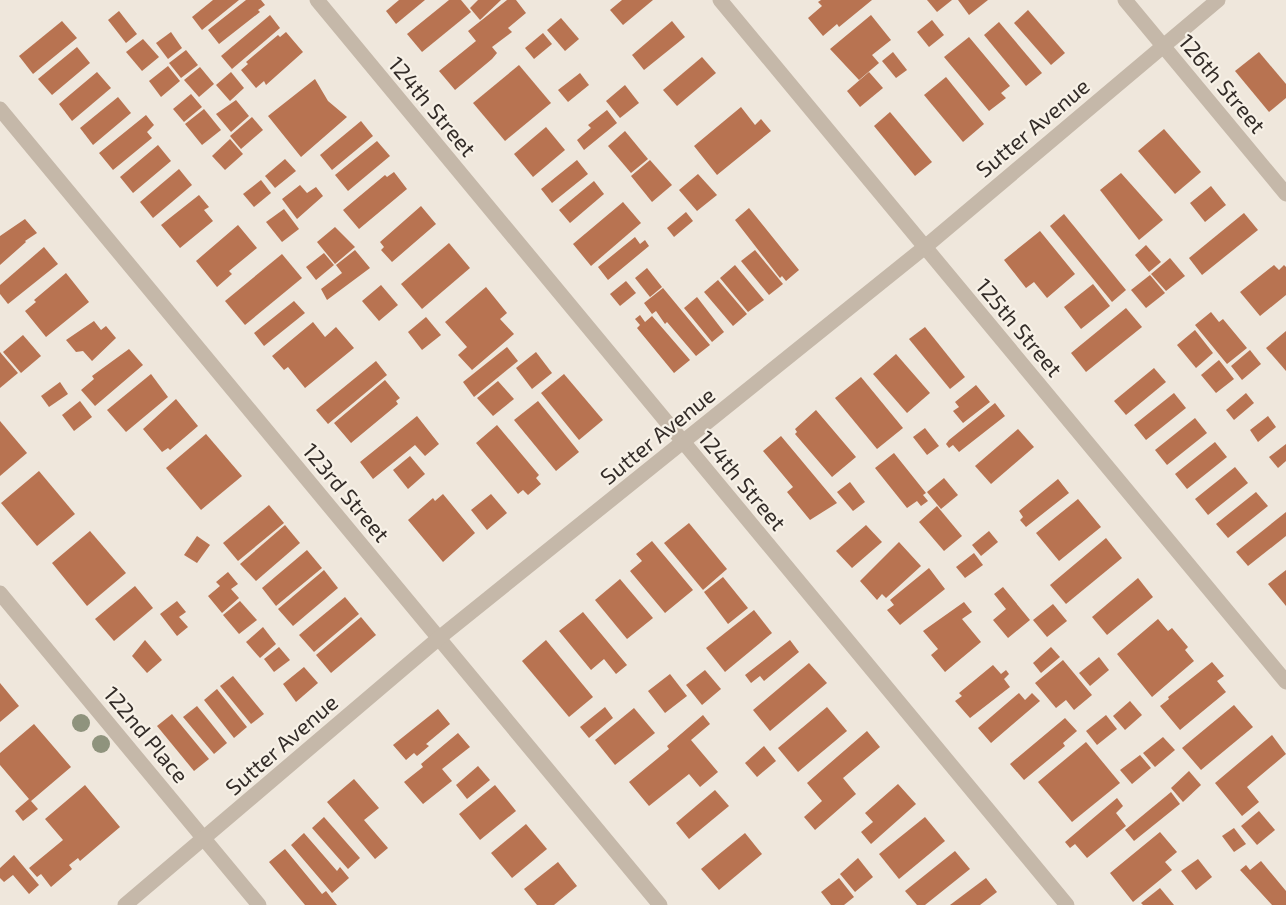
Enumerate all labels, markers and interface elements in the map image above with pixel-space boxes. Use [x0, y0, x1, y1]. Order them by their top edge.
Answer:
street label: 126th Street [1174, 28, 1272, 138]
street label: 124th Street [384, 51, 482, 161]
street label: Sutter Avenue [970, 72, 1094, 182]
street label: 125th Street [971, 273, 1069, 381]
street label: Sutter Avenue [594, 381, 720, 489]
street label: 124th Street [694, 425, 792, 535]
street label: 123rd Street [298, 437, 396, 547]
street label: 122nd Place [99, 681, 195, 787]
street label: Sutter Avenue [220, 688, 342, 800]

